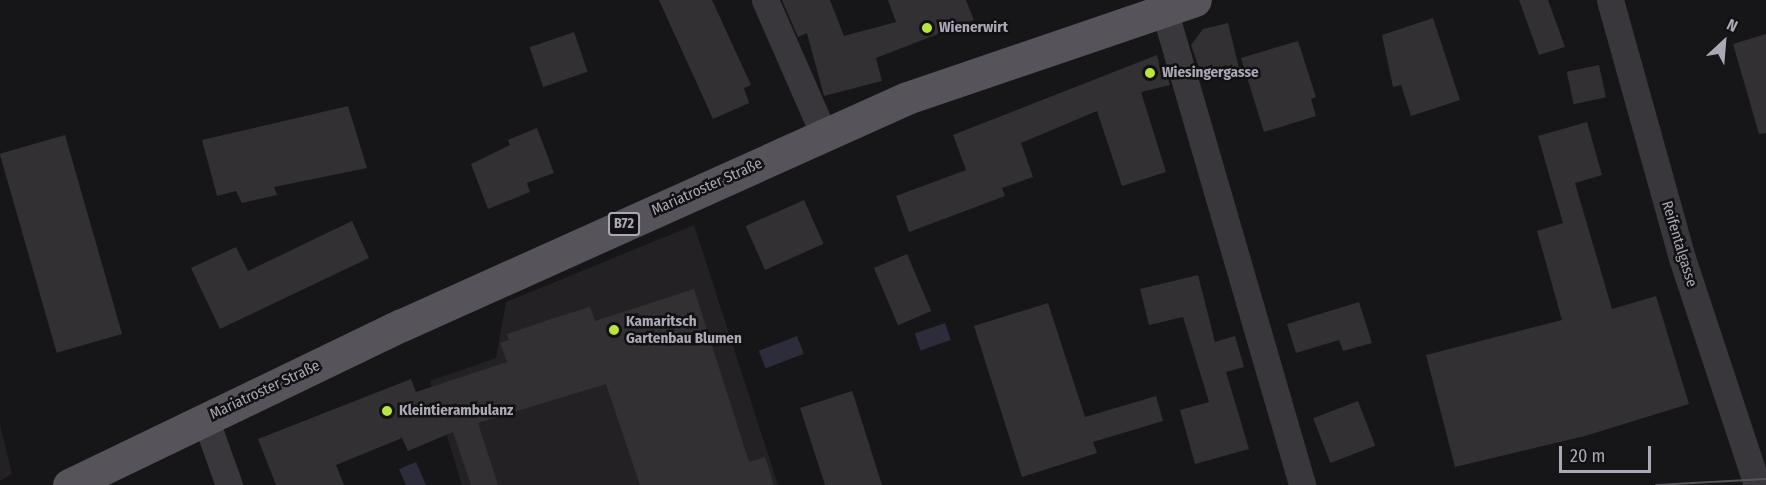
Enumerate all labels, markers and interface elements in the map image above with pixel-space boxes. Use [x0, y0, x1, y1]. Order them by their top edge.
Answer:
north arrow [1694, 12, 1754, 72]
text: N [1724, 15, 1741, 36]
place label: Wienerwirt [939, 19, 1008, 37]
marker: Wienerwirt [920, 21, 934, 35]
place label: Wiesingergasse [1162, 64, 1259, 82]
marker: Wiesingergasse [1143, 66, 1157, 80]
street label: Mariatroster Straße [649, 155, 765, 219]
street label: Reifentalgasse [1657, 199, 1701, 289]
road number: B72 [608, 213, 640, 235]
place label: Kamaritsch Gartenbau Blumen [626, 312, 742, 347]
marker: Kamaritsch Gartenbau Blumen [607, 323, 621, 337]
street label: Mariatroster Straße [207, 357, 323, 423]
place label: Kleintierambulanz [399, 402, 513, 420]
marker: Kleintierambulanz [380, 404, 394, 418]
scale bar [1562, 434, 1654, 472]
text: 20 m [1570, 445, 1605, 467]

